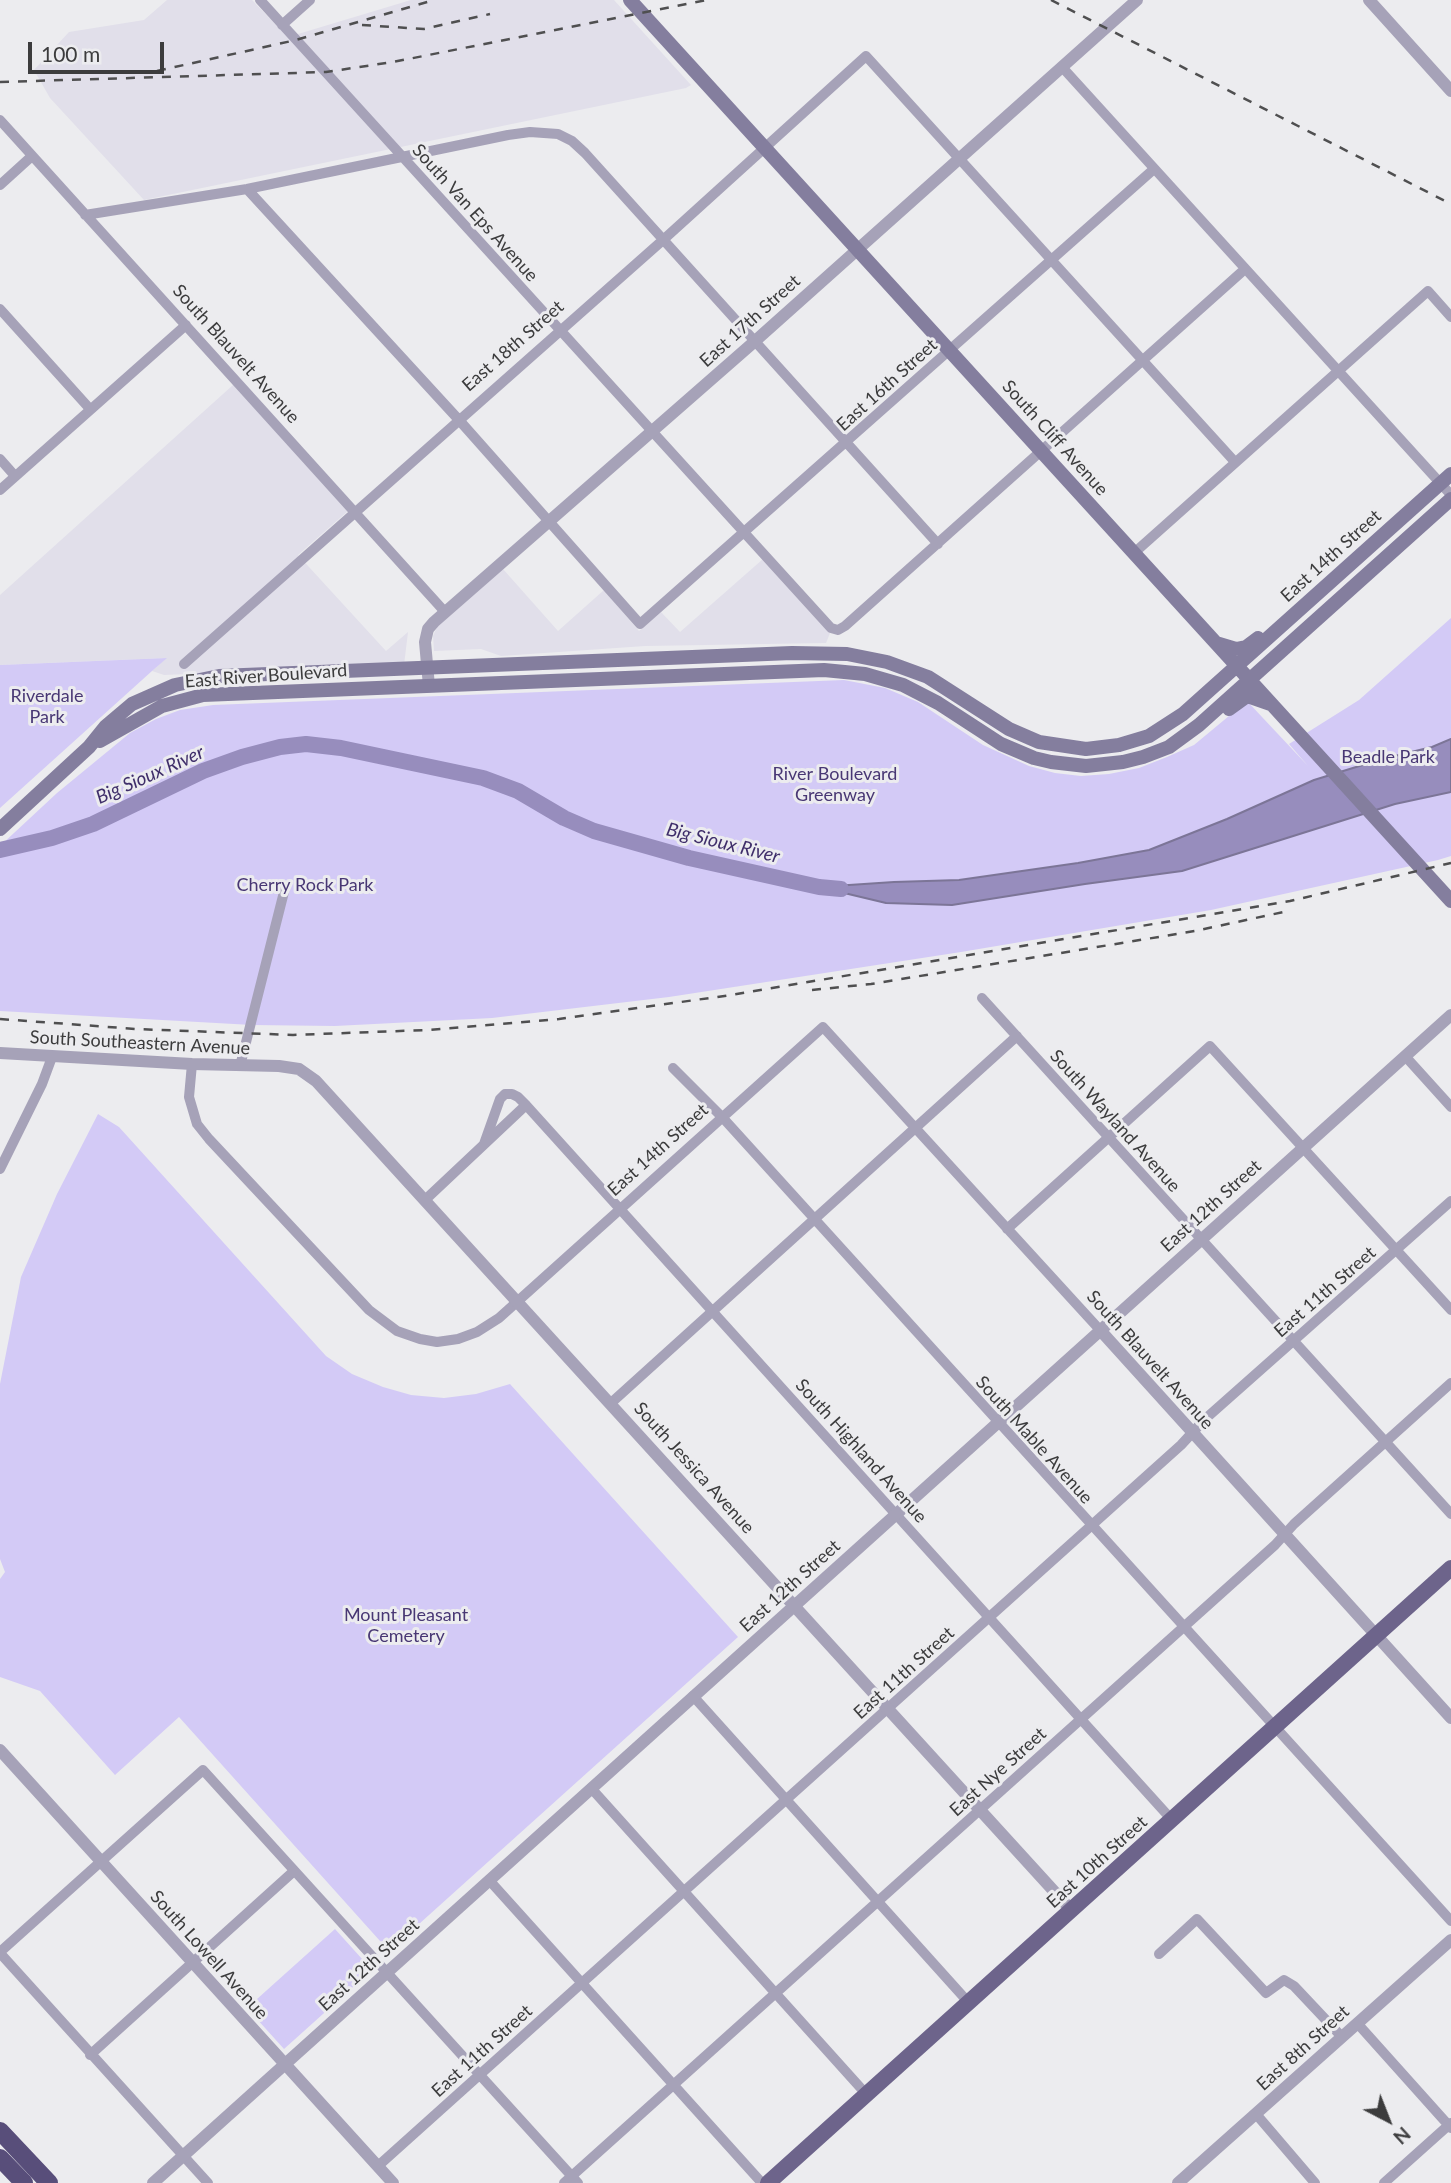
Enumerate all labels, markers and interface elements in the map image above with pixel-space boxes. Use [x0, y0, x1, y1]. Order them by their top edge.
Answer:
scale bar [32, 28, 168, 72]
text: 100 m [41, 41, 100, 66]
street label: South Van Eps Avenue [408, 140, 542, 286]
street label: East 17th Street [695, 270, 805, 372]
street label: South Blauvelt Avenue [168, 280, 304, 428]
street label: East 18th Street [458, 296, 568, 396]
street label: East 16th Street [832, 334, 942, 436]
street label: South Cliff Avenue [998, 376, 1112, 500]
street label: East 14th Street [1276, 505, 1386, 607]
street label: East River Boulevard [184, 660, 348, 692]
park label: Riverdale Park [11, 685, 83, 728]
water label: Big Sioux River [92, 741, 208, 809]
park label: Beadle Park [1341, 746, 1435, 768]
park label: River Boulevard Greenway [773, 763, 897, 806]
water label: Big Sioux River [664, 818, 782, 868]
park label: Cherry Rock Park [237, 874, 373, 896]
street label: South Southeastern Avenue [29, 1026, 251, 1060]
street label: South Wayland Avenue [1045, 1045, 1185, 1197]
street label: East 14th Street [603, 1099, 713, 1201]
street label: East 12th Street [1156, 1155, 1266, 1257]
street label: East 11th Street [1270, 1242, 1380, 1342]
street label: South Blauvelt Avenue [1082, 1286, 1218, 1434]
street label: South Mable Avenue [971, 1372, 1097, 1508]
street label: South Highland Avenue [791, 1375, 931, 1527]
street label: South Jessica Avenue [629, 1398, 759, 1538]
street label: East 12th Street [735, 1535, 845, 1637]
park label: Mount Pleasant Cemetery [344, 1604, 468, 1646]
street label: East 11th Street [849, 1622, 959, 1724]
street label: East Nye Street [945, 1723, 1051, 1821]
street label: East 10th Street [1042, 1811, 1152, 1913]
street label: South Lowell Avenue [145, 1886, 273, 2024]
street label: East 12th Street [314, 1914, 424, 2016]
street label: East 11th Street [427, 2000, 537, 2102]
street label: East 8th Street [1252, 2001, 1354, 2095]
north arrow [1353, 2085, 1423, 2155]
text: N [1389, 2123, 1416, 2149]

